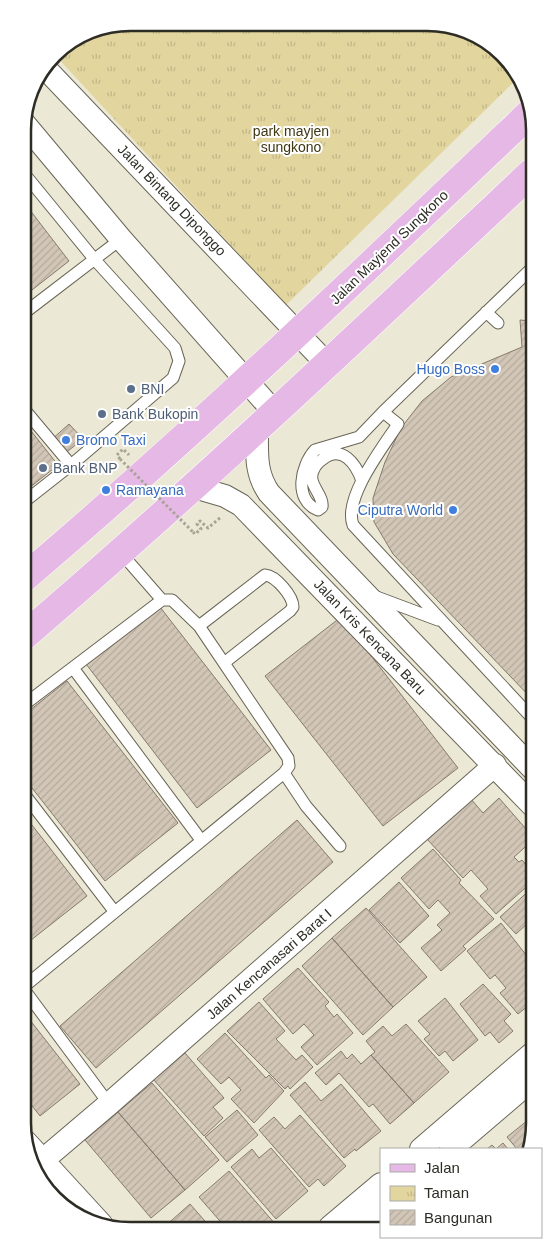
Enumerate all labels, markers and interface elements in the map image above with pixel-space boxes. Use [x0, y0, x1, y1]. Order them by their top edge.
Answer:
park label: park mayjen sungkono [253, 123, 329, 155]
street label: Jalan Bintang Diponggo [115, 141, 230, 259]
street label: Jalan Mayjend Sungkono [327, 186, 451, 307]
place label: Hugo Boss [417, 361, 485, 377]
marker: Hugo Boss [489, 363, 501, 375]
place label: BNI [141, 381, 164, 397]
marker: BNI [125, 383, 137, 395]
place label: Bank Bukopin [112, 406, 198, 422]
marker: Bank Bukopin [96, 408, 108, 420]
place label: Bromo Taxi [76, 432, 146, 448]
marker: Bromo Taxi [60, 434, 72, 446]
place label: Bank BNP [53, 460, 118, 476]
marker: Bank BNP [37, 462, 49, 474]
place label: Ramayana [116, 482, 184, 498]
marker: Ramayana [100, 484, 112, 496]
place label: Ciputra World [358, 502, 443, 518]
marker: Ciputra World [447, 504, 459, 516]
street label: Jalan Kris Kencana Baru [311, 576, 429, 698]
street label: Jalan Kencanasari Barat I [203, 905, 335, 1023]
legend [380, 1148, 542, 1238]
text: Jalan [424, 1159, 460, 1176]
text: Taman [424, 1184, 469, 1201]
text: Bangunan [424, 1209, 492, 1226]

